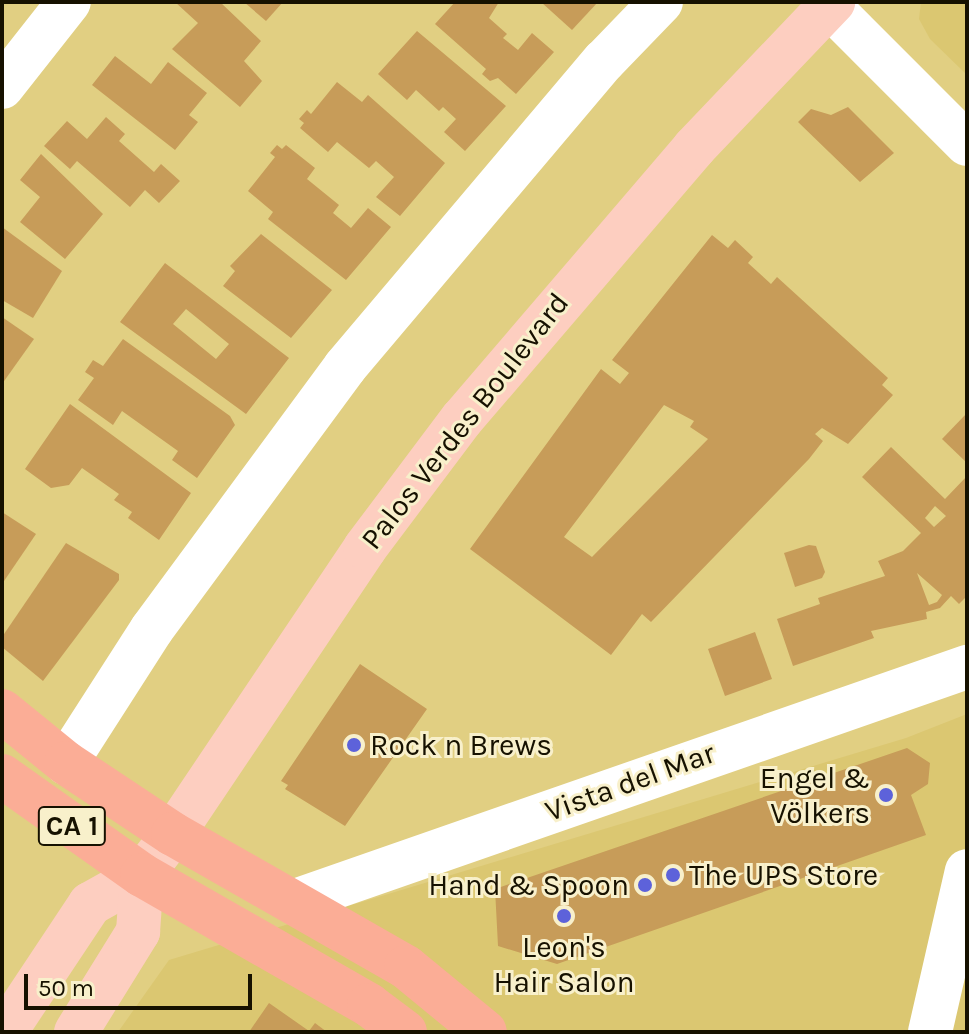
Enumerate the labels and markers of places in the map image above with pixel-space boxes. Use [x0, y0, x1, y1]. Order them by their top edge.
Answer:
place label: Rock n Brews [370, 727, 552, 763]
marker: Rock n Brews [345, 736, 363, 754]
place label: Engel & Völkers [760, 760, 870, 830]
marker: Engel & Völkers [877, 786, 895, 804]
place label: The UPS Store [689, 857, 878, 893]
marker: The UPS Store [664, 866, 682, 884]
place label: Hand & Spoon [428, 867, 629, 903]
marker: Hand & Spoon [636, 876, 654, 894]
marker: Leon's Hair Salon [555, 907, 573, 925]
place label: Leon's Hair Salon [493, 929, 635, 1000]

